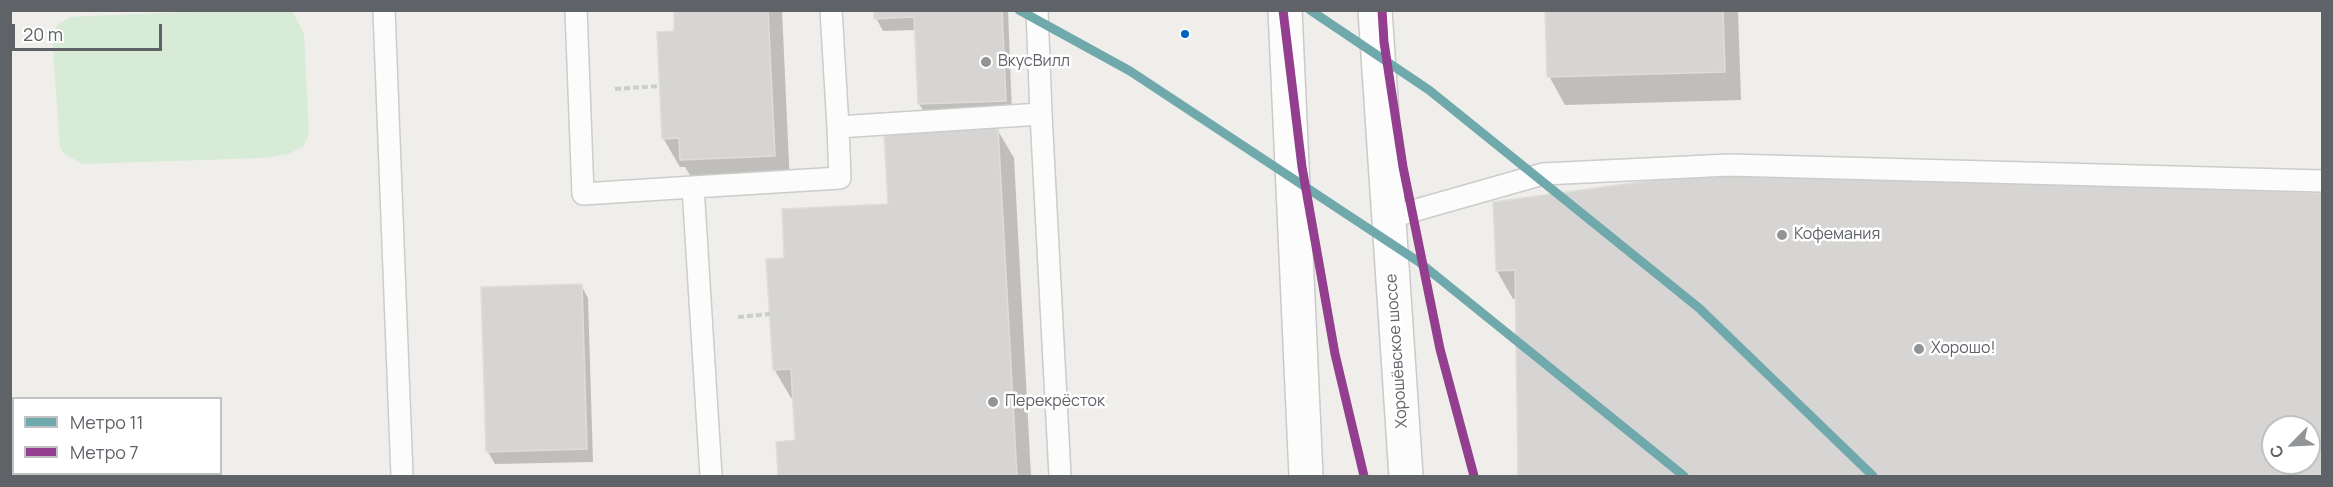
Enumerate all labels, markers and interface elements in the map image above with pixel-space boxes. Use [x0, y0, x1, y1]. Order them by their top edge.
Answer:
scale bar [15, 12, 165, 50]
text: 20 m [23, 22, 63, 46]
unlabelled marker [1179, 28, 1191, 40]
place label: ВкусВилл [998, 52, 1070, 72]
marker: ВкусВилл [979, 55, 993, 69]
place label: Кофемания [1794, 225, 1880, 245]
marker: Кофемания [1775, 228, 1789, 242]
street label: Хорошёвское шоссе [1382, 273, 1412, 429]
place label: Хорошо! [1931, 339, 1995, 359]
marker: Хорошо! [1912, 342, 1926, 356]
place label: Перекрёсток [1005, 392, 1105, 412]
marker: Перекрёсток [986, 395, 1000, 409]
legend [12, 397, 222, 475]
text: Метро 11 [70, 410, 144, 434]
north arrow [2261, 415, 2321, 475]
text: Метро 7 [70, 440, 139, 464]
text: С [2264, 442, 2289, 461]

